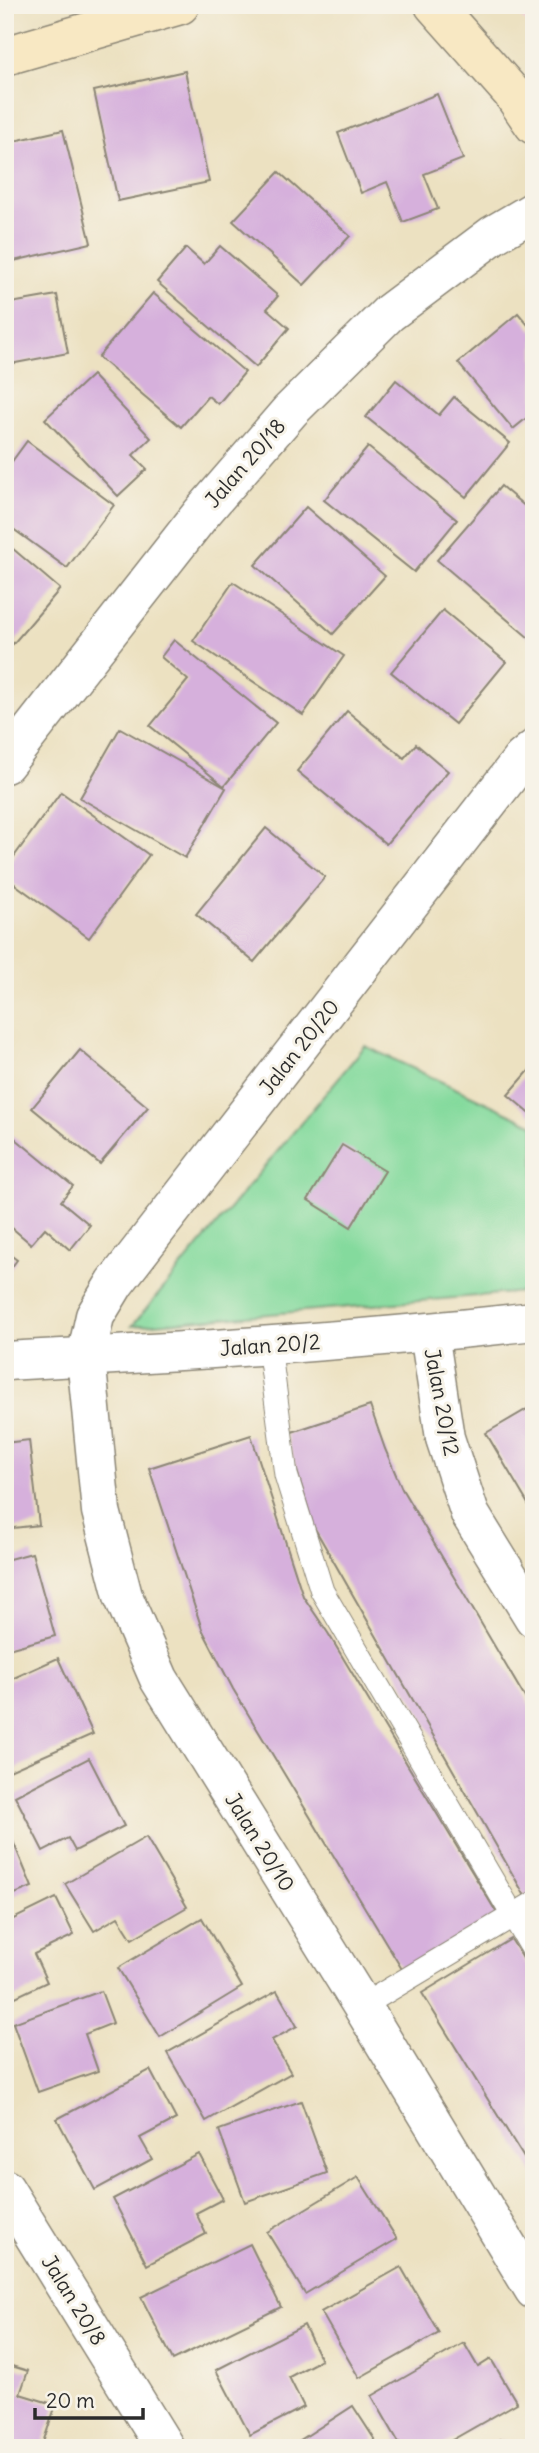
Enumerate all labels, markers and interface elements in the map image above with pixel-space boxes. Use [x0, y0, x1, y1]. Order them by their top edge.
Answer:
street label: Jalan 20/18 [199, 413, 291, 513]
street label: Jalan 20/20 [253, 994, 345, 1100]
street label: Jalan 20/2 [219, 1328, 321, 1362]
street label: Jalan 20/12 [418, 1346, 466, 1458]
street label: Jalan 20/10 [219, 1788, 301, 1896]
street label: Jalan 20/8 [36, 2250, 112, 2350]
scale bar [35, 2376, 144, 2420]
text: 20 m [46, 2387, 95, 2414]

